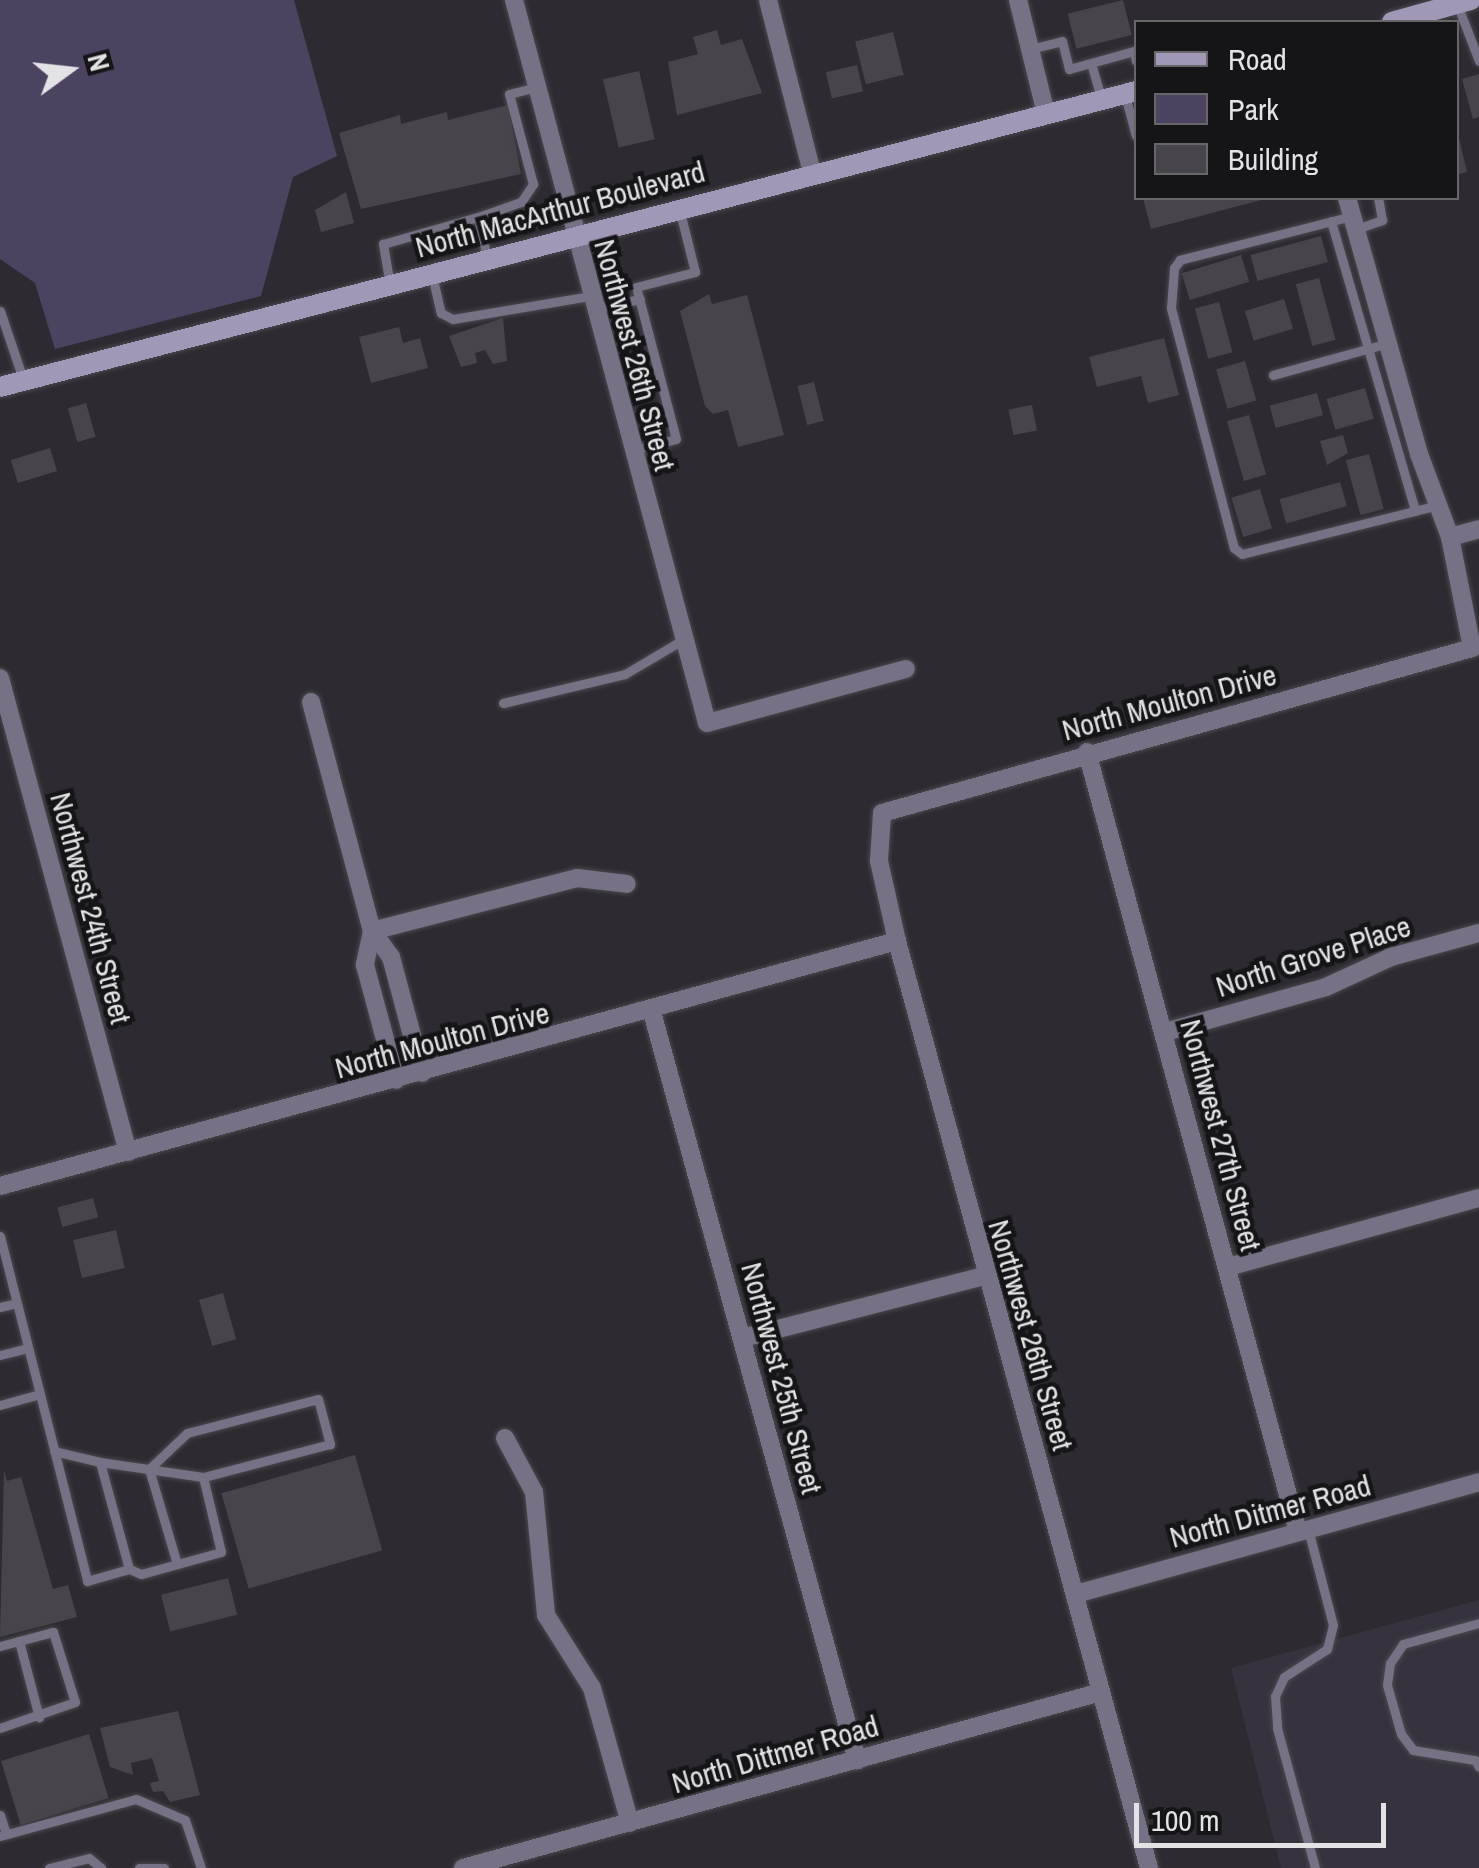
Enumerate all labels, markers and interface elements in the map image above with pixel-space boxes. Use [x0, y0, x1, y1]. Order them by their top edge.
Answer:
north arrow [20, 20, 120, 120]
legend [1134, 20, 1459, 200]
text: Road [1228, 39, 1287, 79]
text: N [78, 49, 119, 75]
text: Park [1228, 89, 1279, 129]
text: Building [1228, 139, 1318, 179]
street label: North MacArthur Boulevard [411, 153, 709, 265]
street label: Northwest 26th Street [587, 235, 683, 475]
street label: North Moulton Drive [1058, 656, 1280, 748]
street label: Northwest 24th Street [43, 788, 139, 1028]
street label: North Grove Place [1211, 908, 1415, 1004]
street label: North Moulton Drive [331, 994, 553, 1086]
street label: Northwest 27th Street [1173, 1015, 1269, 1255]
street label: Northwest 26th Street [981, 1216, 1081, 1454]
street label: Northwest 25th Street [734, 1258, 830, 1498]
street label: North Ditmer Road [1166, 1467, 1374, 1555]
street label: North Dittmer Road [668, 1707, 882, 1801]
scale bar [1139, 1783, 1392, 1845]
text: 100 m [1151, 1800, 1219, 1840]

